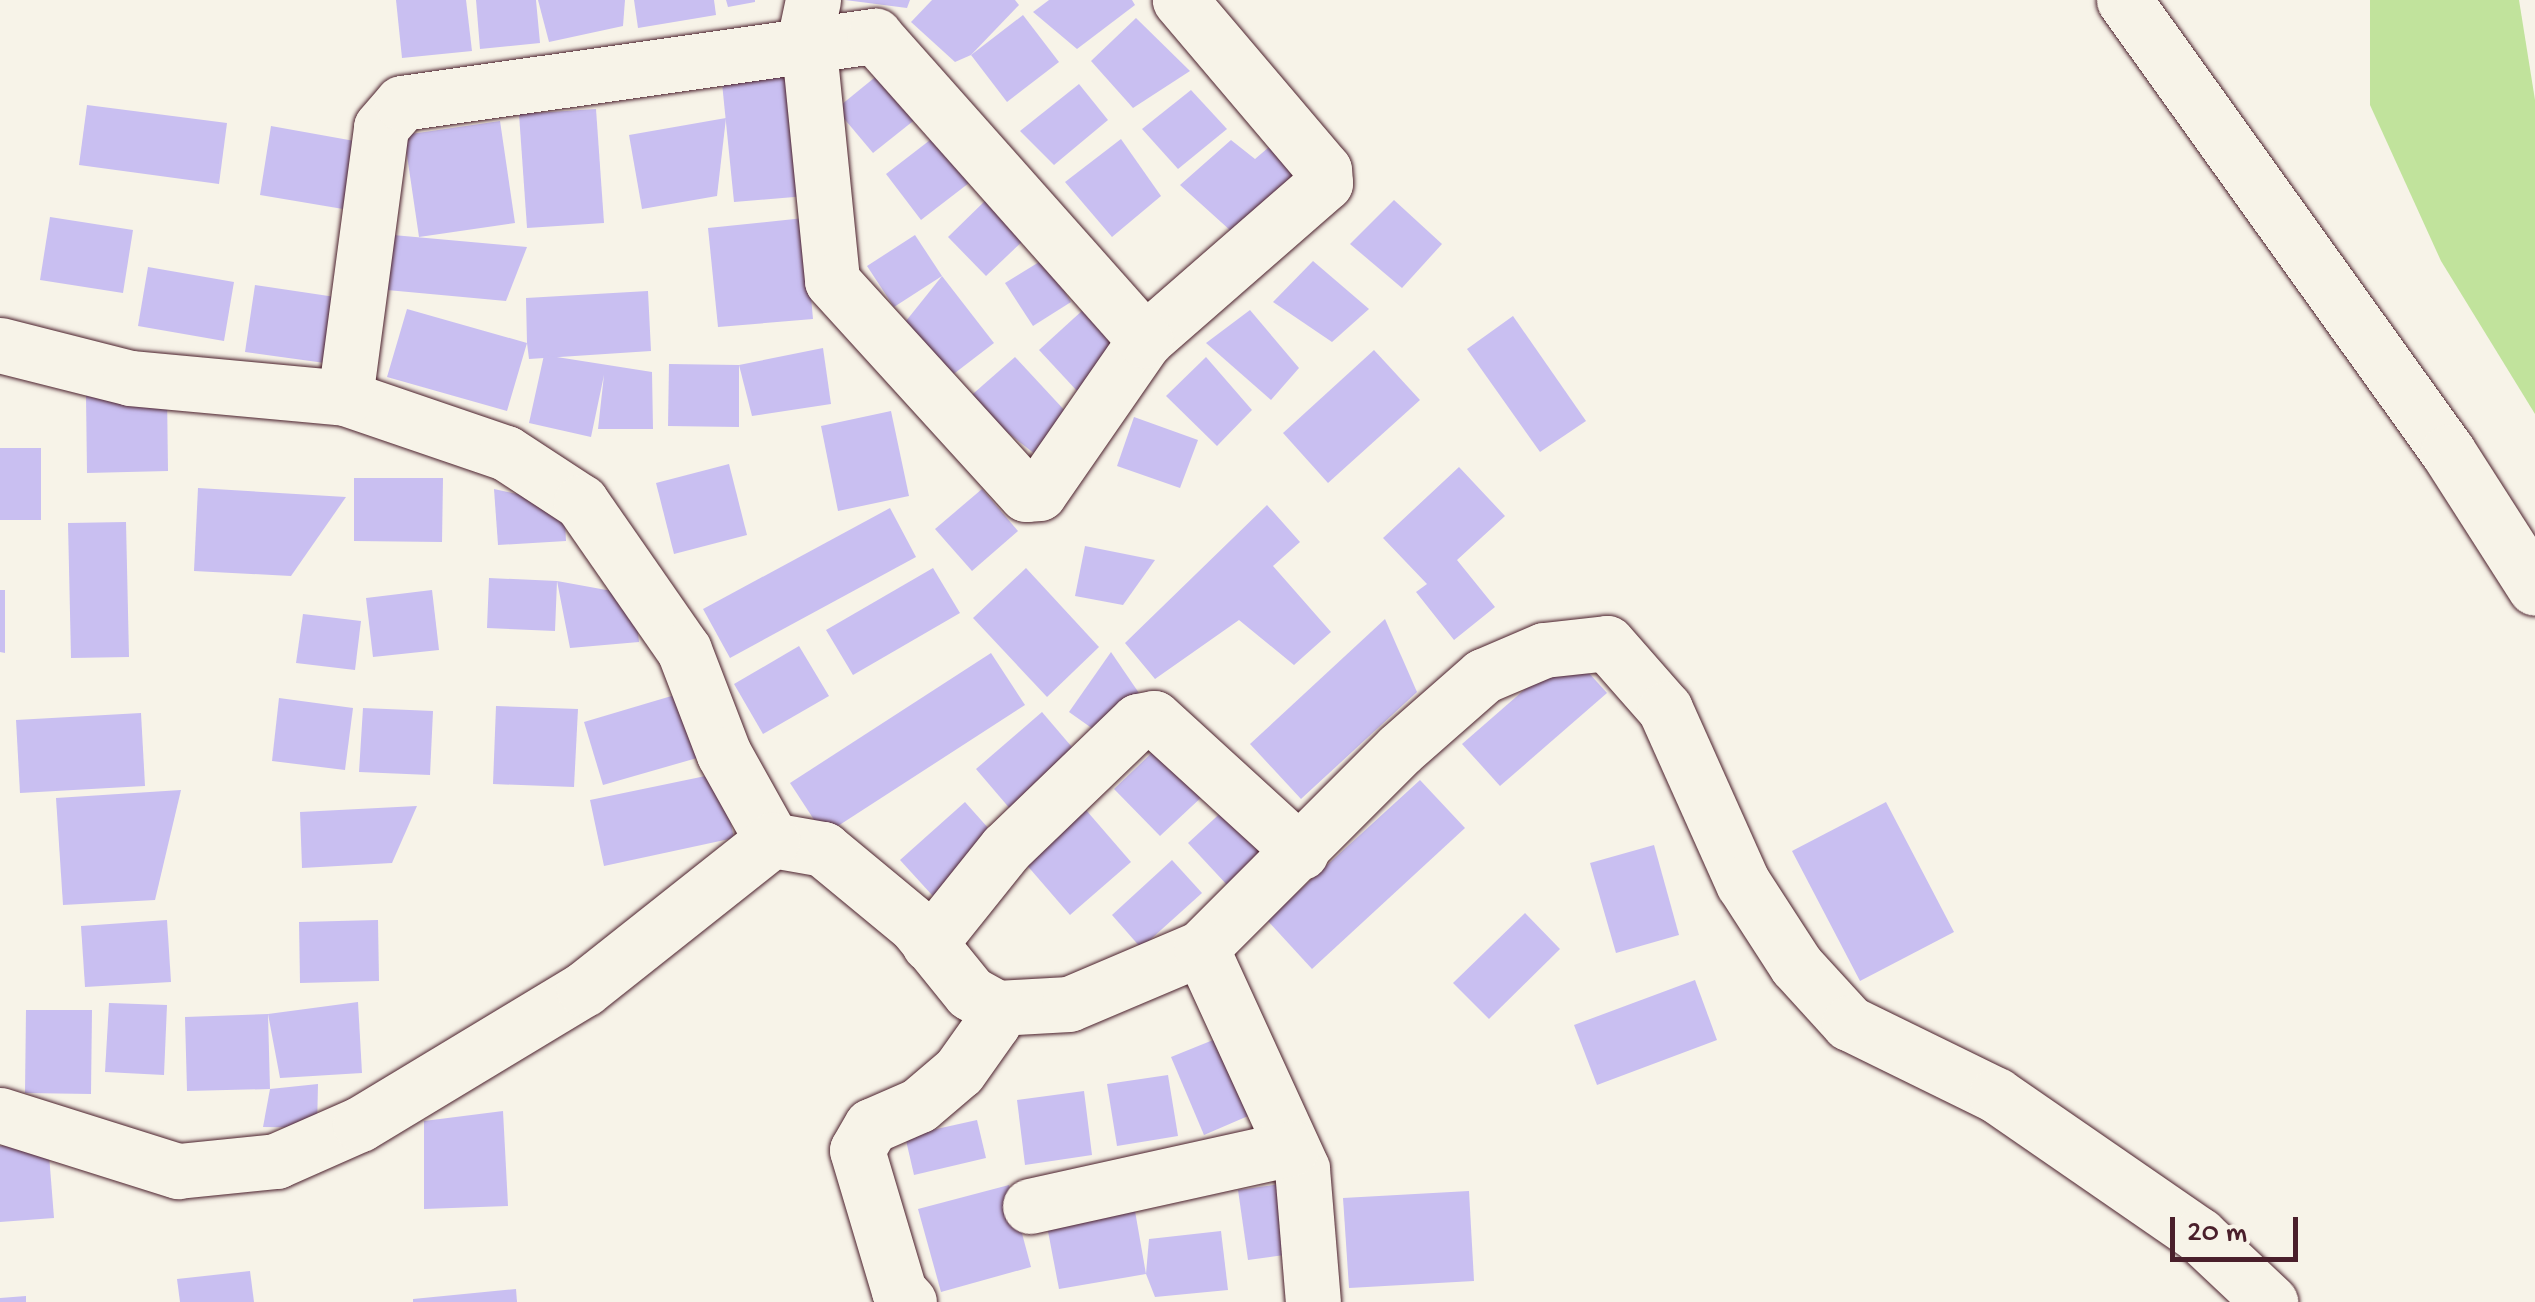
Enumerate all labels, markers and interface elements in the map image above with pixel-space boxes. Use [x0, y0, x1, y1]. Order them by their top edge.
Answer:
scale bar [2175, 1197, 2302, 1259]
text: 20 m [2187, 1217, 2247, 1252]

